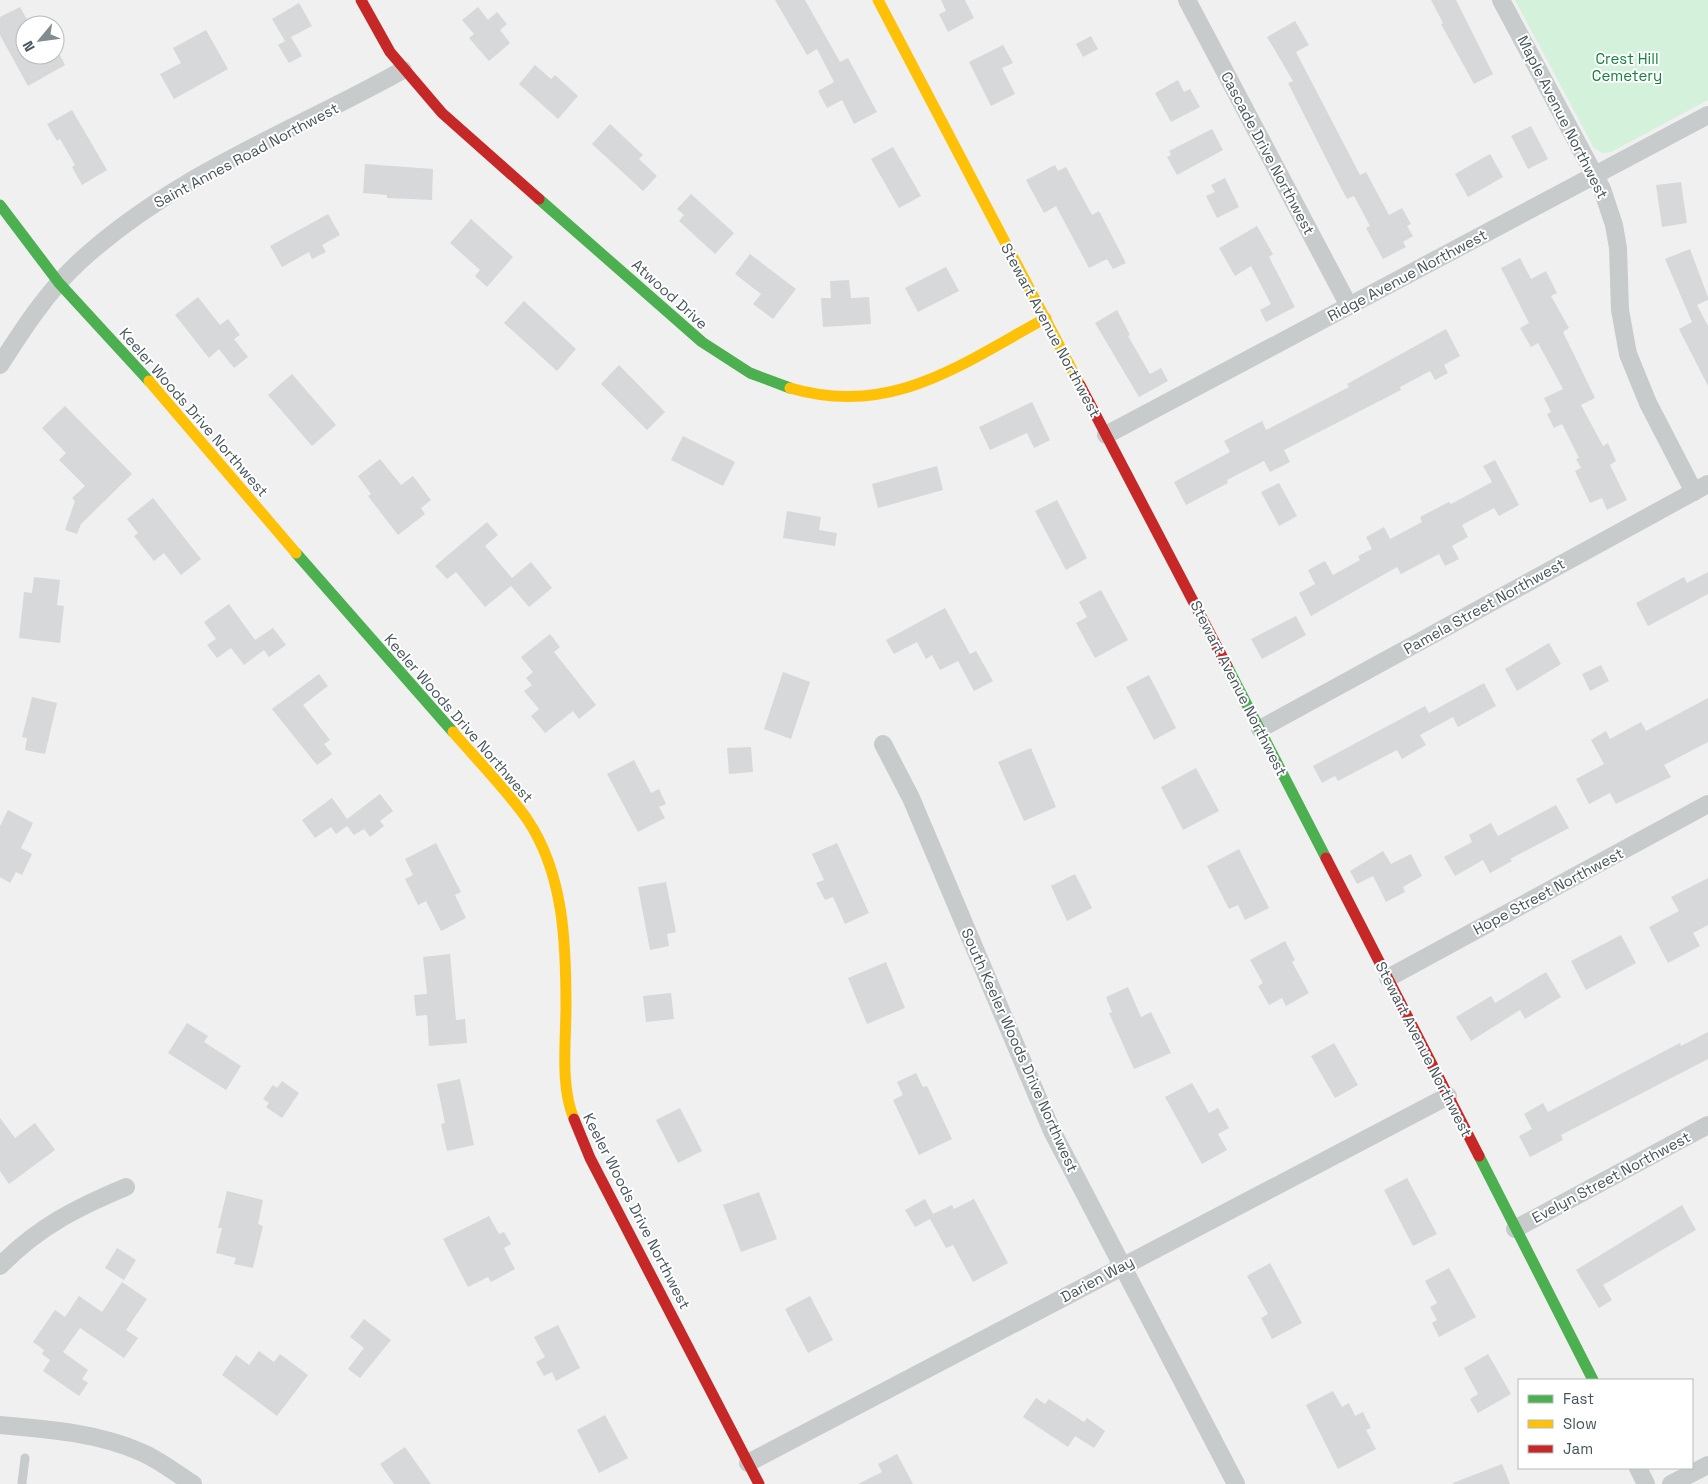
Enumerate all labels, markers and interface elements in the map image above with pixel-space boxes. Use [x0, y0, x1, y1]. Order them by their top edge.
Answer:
north arrow [15, 15, 65, 65]
street label: Maple Avenue Northwest [1514, 32, 1613, 202]
text: N [18, 38, 39, 55]
park label: Crest Hill Cemetery [1592, 49, 1662, 85]
street label: Cascade Drive Northwest [1217, 68, 1319, 238]
street label: Saint Annes Road Northwest [150, 98, 342, 212]
street label: Ridge Avenue Northwest [1324, 225, 1490, 325]
street label: Stewart Avenue Northwest [997, 240, 1105, 420]
street label: Atwood Drive [628, 255, 712, 333]
street label: Keeler Woods Drive Northwest [115, 324, 273, 500]
street label: Pamela Street Northwest [1400, 554, 1568, 658]
street label: Stewart Avenue Northwest [1186, 597, 1292, 779]
street label: Keeler Woods Drive Northwest [380, 630, 538, 806]
street label: Hope Street Northwest [1470, 843, 1626, 939]
street label: South Keeler Woods Drive Northwest [957, 925, 1083, 1175]
street label: Stewart Avenue Northwest [1371, 958, 1477, 1140]
street label: Keeler Woods Drive Northwest [579, 1110, 695, 1312]
street label: Evelyn Street Northwest [1528, 1127, 1694, 1227]
street label: Darien Way [1057, 1252, 1137, 1306]
legend [1518, 1379, 1693, 1469]
text: Fast [1563, 1389, 1594, 1408]
text: Slow [1563, 1414, 1597, 1433]
text: Jam [1563, 1439, 1593, 1458]

